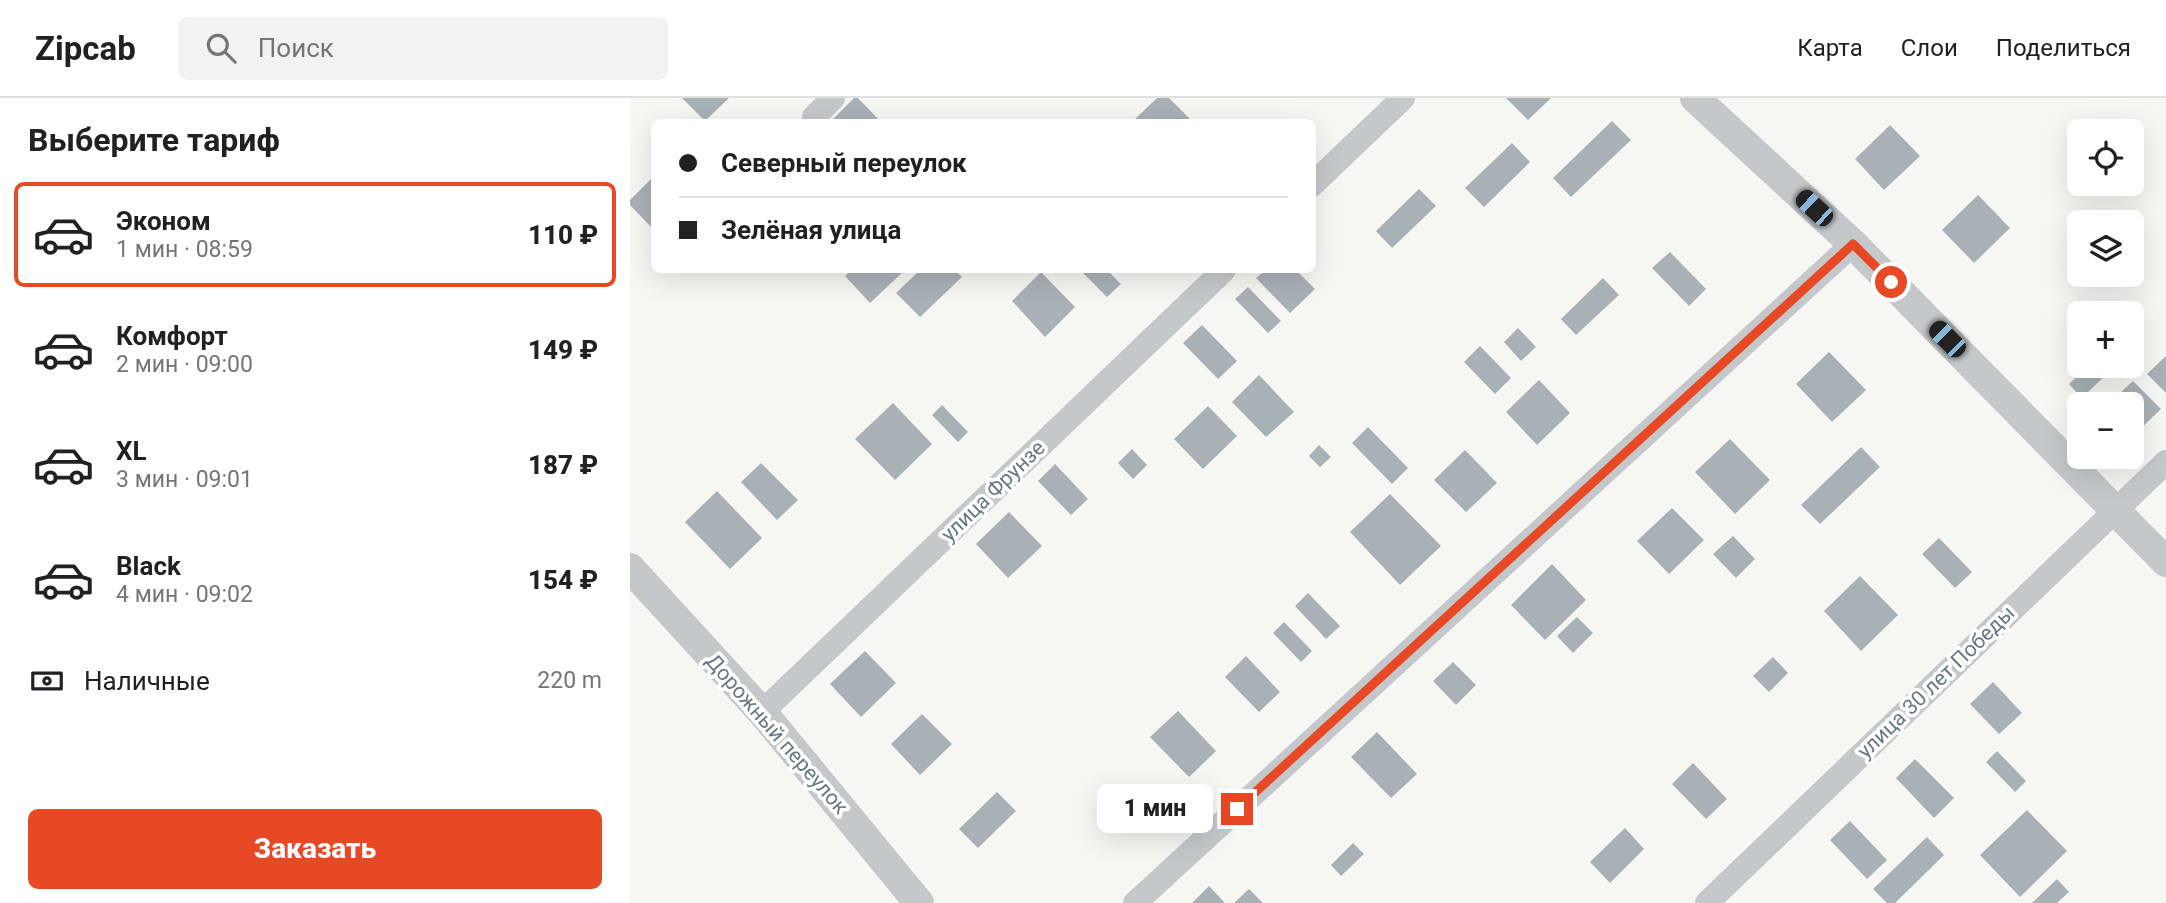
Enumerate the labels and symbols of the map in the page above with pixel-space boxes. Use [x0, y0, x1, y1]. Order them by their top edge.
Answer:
car [1792, 186, 1837, 230]
route start [1875, 266, 1907, 298]
car [1925, 317, 1970, 361]
street label: улица Фрунзе [936, 436, 1050, 546]
street label: улица 30 лет Победы [1853, 601, 2019, 763]
street label: Дорожный переулок [701, 649, 853, 819]
callout: 1 мин [1097, 784, 1212, 834]
route end [1221, 793, 1253, 825]

